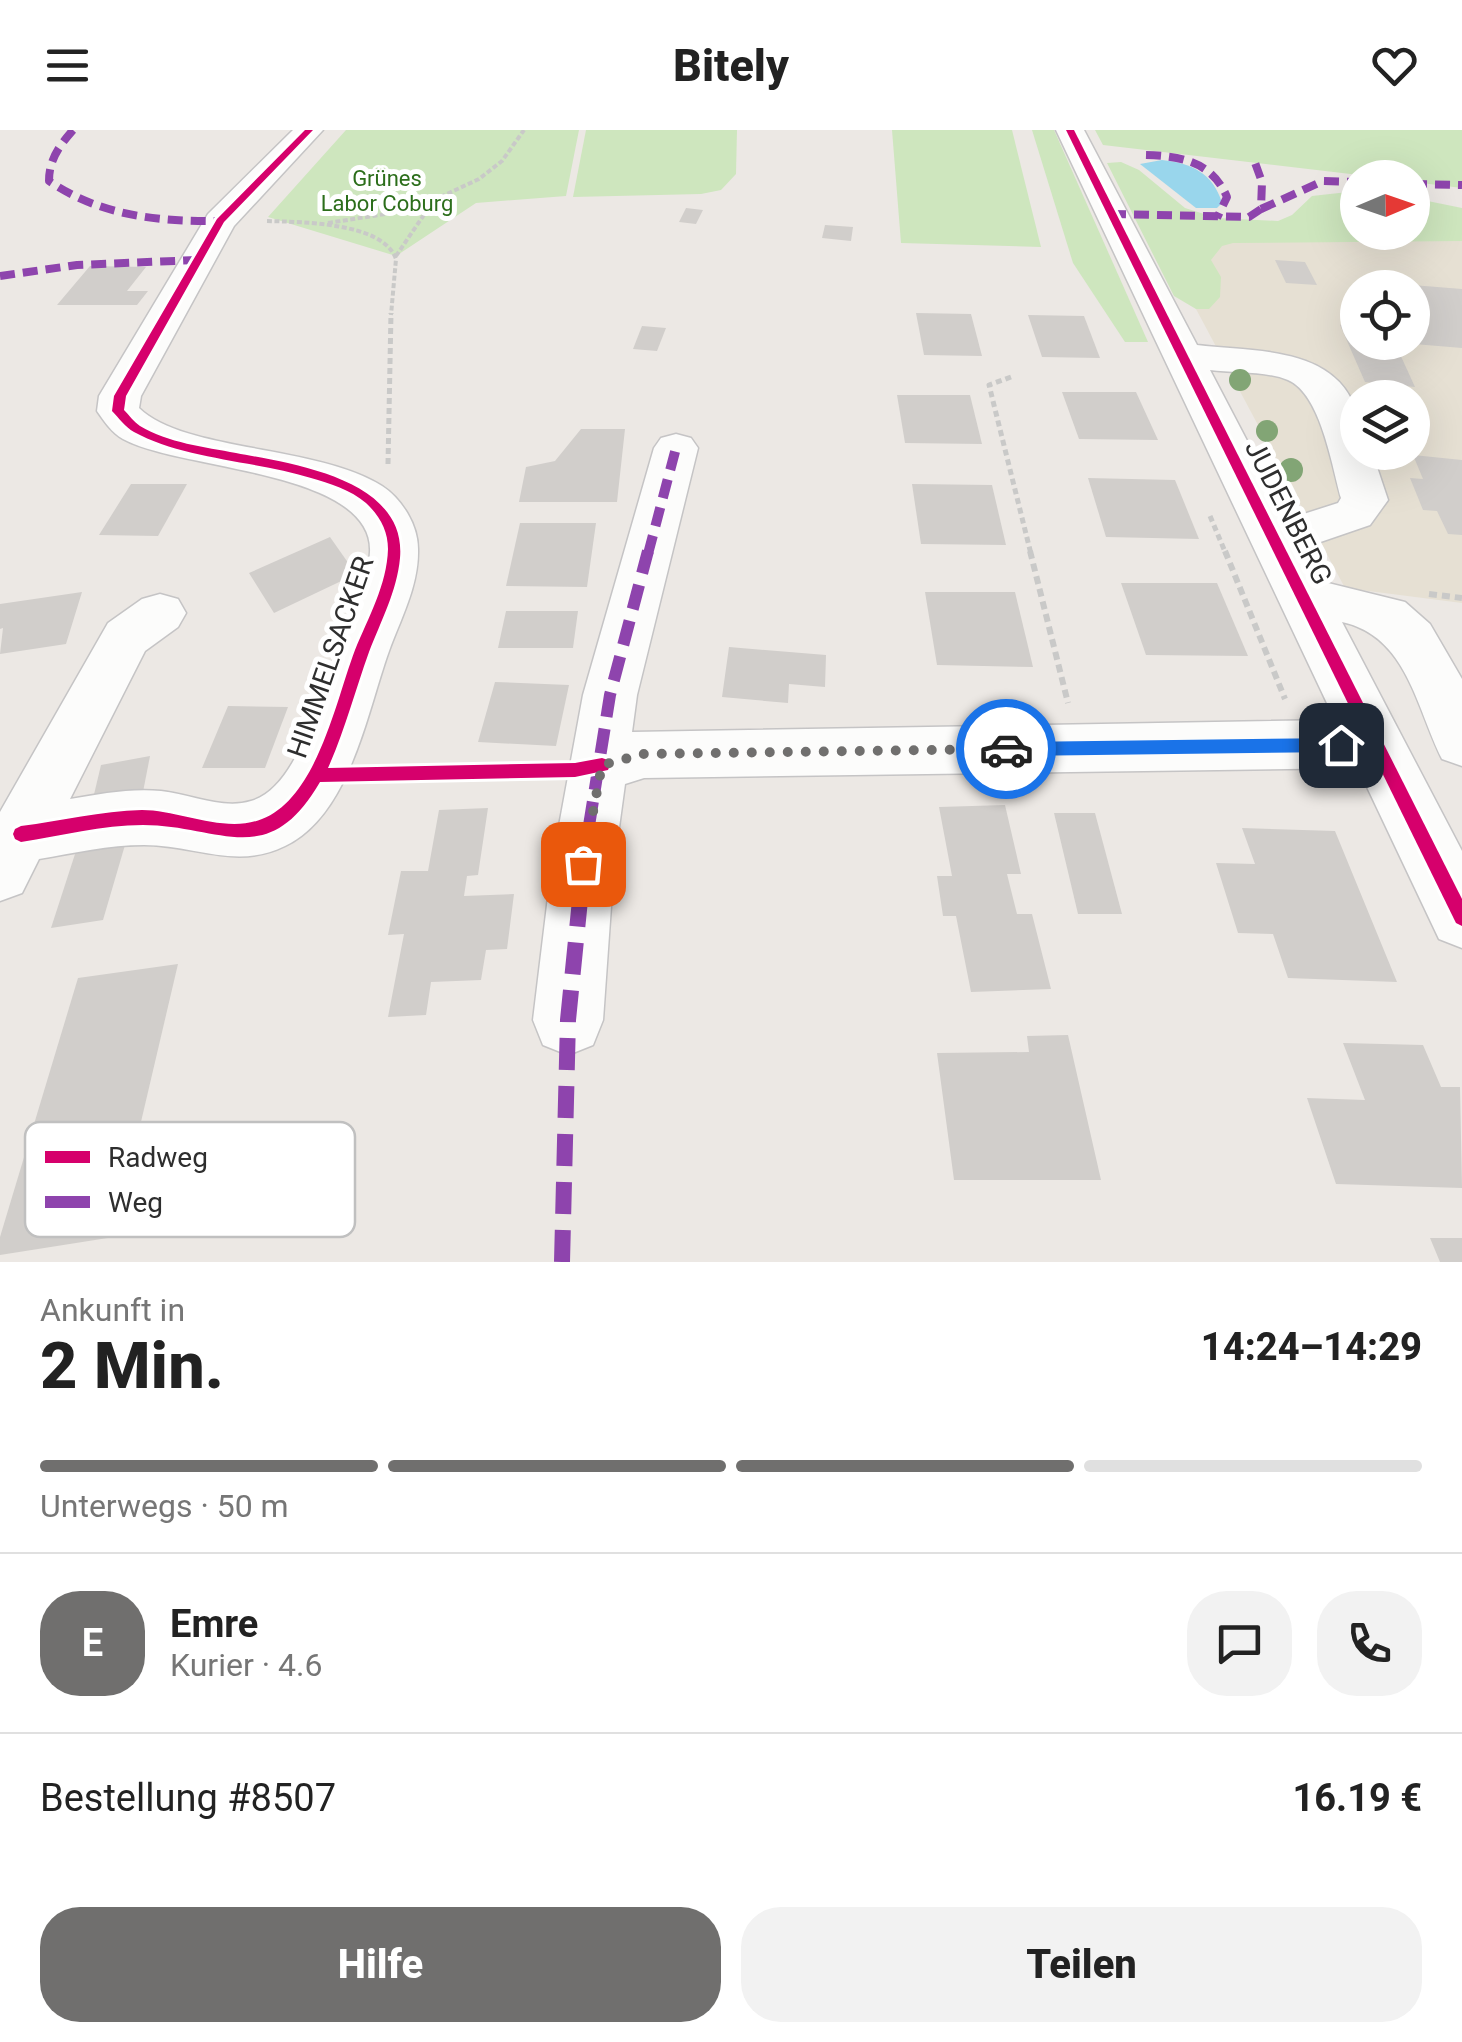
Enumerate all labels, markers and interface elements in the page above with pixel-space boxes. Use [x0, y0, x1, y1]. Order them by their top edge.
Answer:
icon: menu [40, 38, 95, 93]
icon: heart [1367, 38, 1422, 93]
text: Bitely [673, 39, 789, 92]
north arrow [1340, 160, 1430, 250]
map controls [1340, 160, 1430, 470]
park label: Grünes Labor Coburg [321, 166, 453, 216]
button: locate [1340, 270, 1430, 360]
button: layers [1340, 380, 1430, 470]
street label: JUDENBERG [1238, 435, 1339, 590]
street label: HIMMELSACKER [280, 552, 380, 762]
courier [956, 699, 1056, 799]
pin [1299, 703, 1384, 788]
icon: home [1314, 718, 1369, 773]
icon: car [979, 722, 1034, 777]
pin [541, 822, 626, 907]
icon: bag [556, 837, 611, 892]
legend [25, 1122, 355, 1237]
text: Radweg [108, 1141, 208, 1174]
text: Weg [108, 1186, 163, 1219]
text: Ankunft in [40, 1291, 185, 1329]
text: 14:24–14:29 [1201, 1325, 1422, 1369]
text: 2 Min. [40, 1328, 224, 1404]
text: Unterwegs · 50 m [40, 1487, 289, 1525]
button: chat [1187, 1591, 1292, 1696]
button: phone [1317, 1591, 1422, 1696]
text: Emre [170, 1602, 258, 1646]
text: E [82, 1621, 103, 1665]
text: Kurier · 4.6 [170, 1646, 322, 1684]
text: Bestellung #8507 [40, 1776, 336, 1820]
text: 16.19 € [1293, 1776, 1422, 1820]
button: Hilfe [40, 1907, 721, 2022]
button: Teilen [741, 1907, 1422, 2022]

